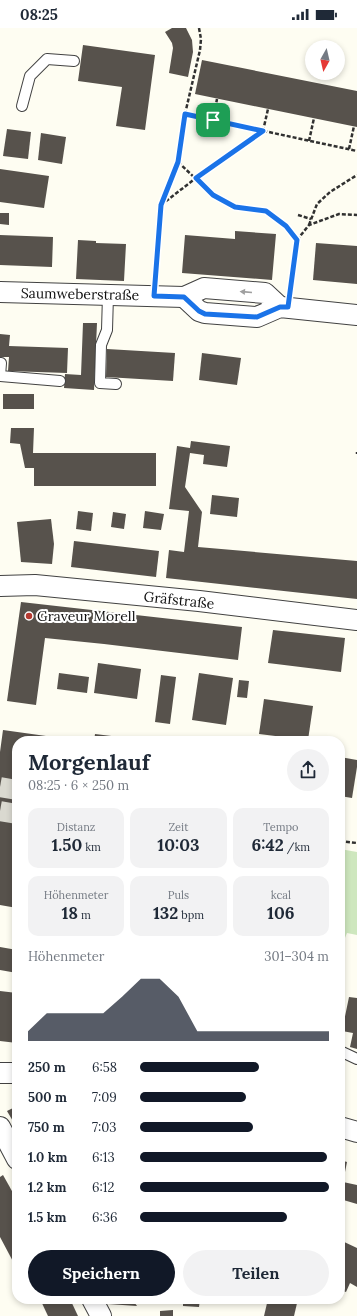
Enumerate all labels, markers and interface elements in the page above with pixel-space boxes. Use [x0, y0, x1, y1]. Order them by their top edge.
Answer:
text: 08:25 [20, 5, 58, 24]
north arrow [305, 40, 345, 80]
map controls [305, 40, 345, 80]
pin [196, 103, 230, 137]
icon: arrive [202, 109, 224, 131]
street label: Saumweberstraße [21, 284, 140, 304]
one-way arrow [240, 288, 252, 295]
street label: Gräfstraße [143, 587, 216, 613]
place label: Graveur Morell [37, 607, 136, 625]
marker: Graveur Morell [24, 611, 34, 621]
text: Morgenlauf [28, 748, 150, 776]
button: share [287, 749, 329, 791]
text: 08:25 · 6 × 250 m [28, 777, 129, 794]
text: Distanz [57, 820, 95, 834]
text: Zeit [168, 820, 189, 834]
text: Tempo [263, 820, 298, 834]
text: 1.50 [51, 834, 82, 856]
text: 10:03 [157, 834, 200, 856]
text: 6:42 [252, 834, 284, 856]
text: km [82, 840, 101, 854]
text: /km [284, 840, 310, 854]
text: Höhenmeter [44, 888, 109, 902]
text: Puls [168, 888, 189, 902]
text: kcal [271, 888, 291, 902]
text: 18 [61, 902, 78, 924]
text: 132 [153, 902, 178, 924]
text: 106 [267, 902, 295, 924]
text: m [78, 908, 91, 922]
text: bpm [178, 908, 204, 922]
text: Höhenmeter [28, 948, 104, 965]
text: 301–304 m [264, 948, 329, 965]
text: 250 m [28, 1059, 66, 1076]
text: 6:58 [92, 1059, 117, 1076]
text: 500 m [28, 1089, 67, 1106]
text: 7:09 [92, 1089, 117, 1106]
text: 750 m [28, 1119, 65, 1136]
text: 7:03 [92, 1119, 117, 1136]
text: 1.0 km [28, 1149, 67, 1166]
text: 6:13 [92, 1149, 115, 1166]
text: 1.2 km [28, 1179, 66, 1196]
text: 6:12 [92, 1179, 114, 1196]
text: 1.5 km [28, 1209, 66, 1226]
text: 6:36 [92, 1209, 118, 1226]
button: Speichern [28, 1250, 175, 1296]
button: Teilen [183, 1250, 329, 1296]

